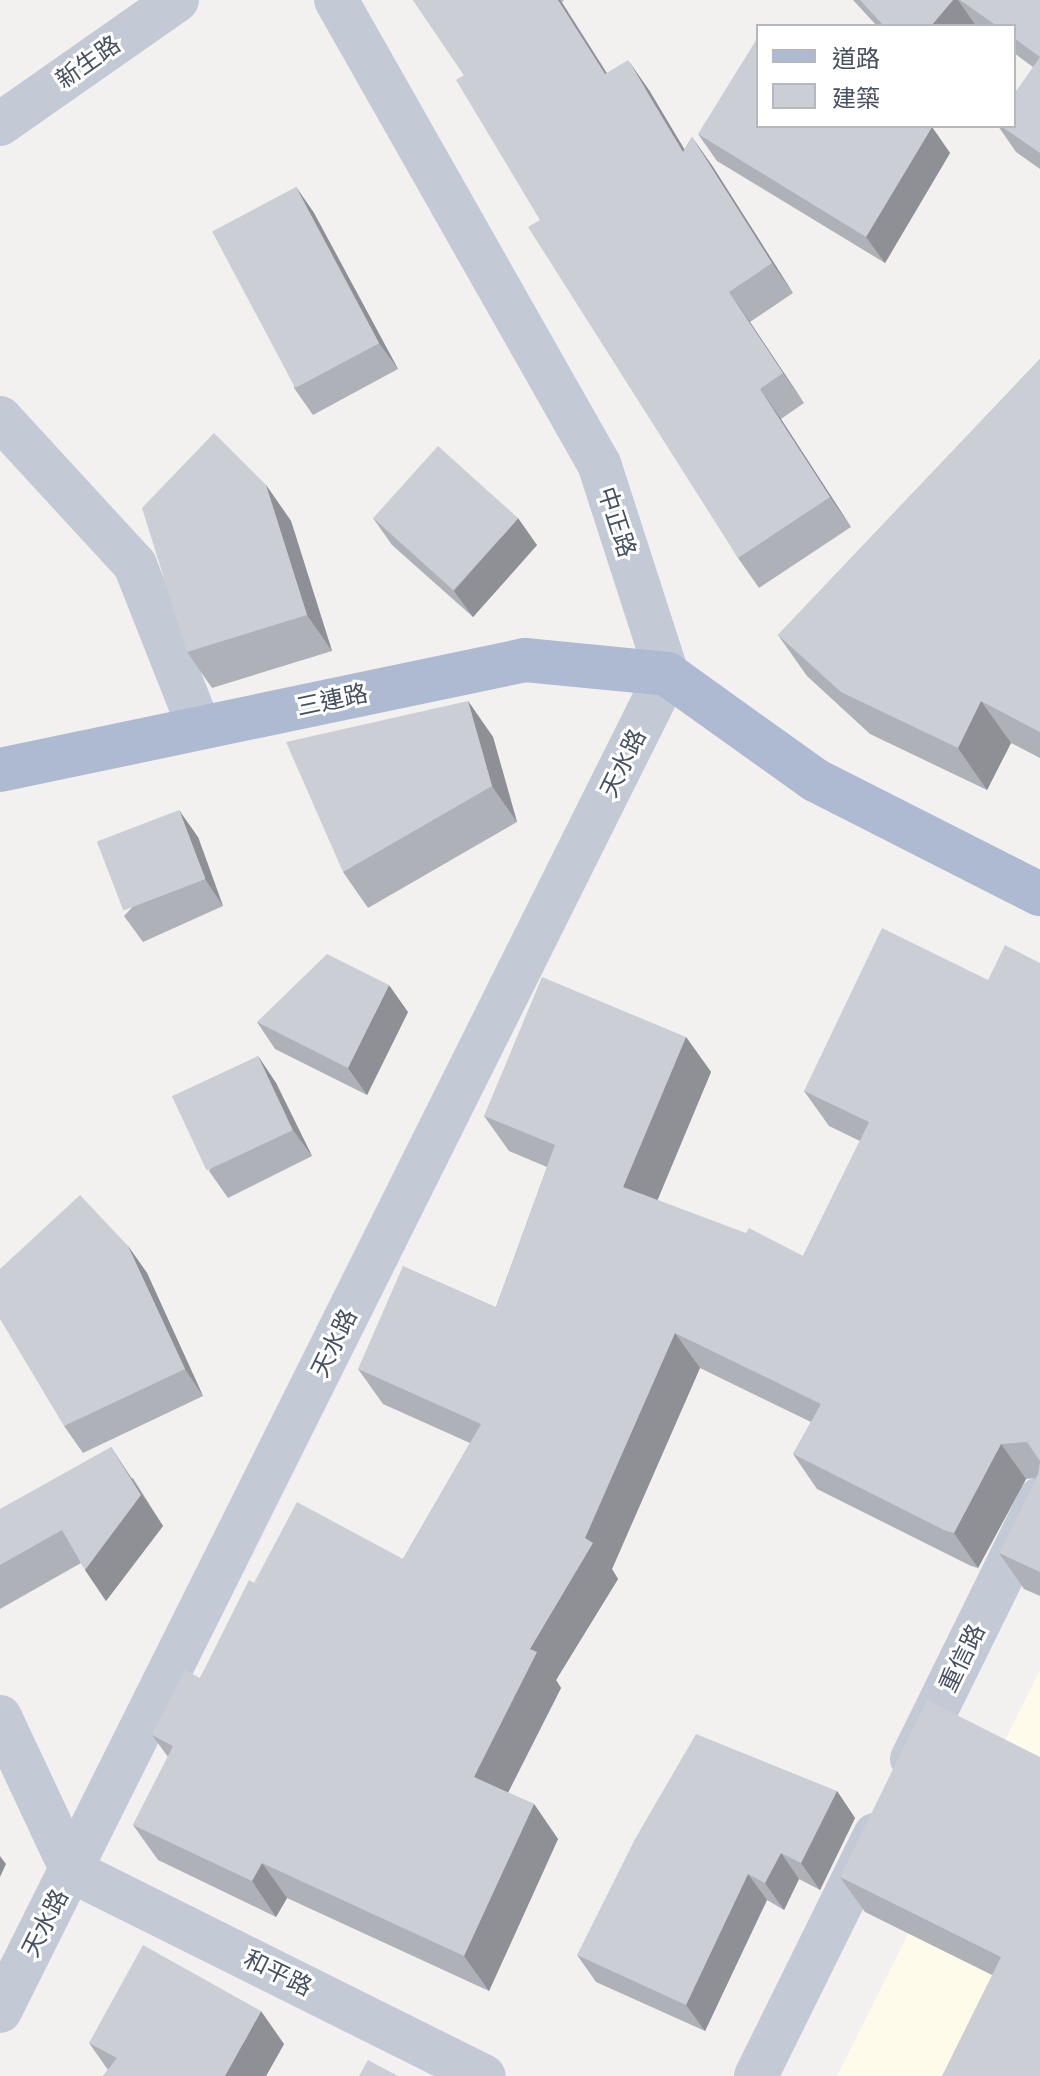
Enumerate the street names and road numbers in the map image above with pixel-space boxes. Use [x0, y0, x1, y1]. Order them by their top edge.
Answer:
street label: 新生路 [50, 30, 126, 94]
street label: 中正路 [592, 483, 642, 561]
street label: 三連路 [294, 678, 370, 722]
street label: 天水路 [594, 724, 652, 802]
street label: 天水路 [305, 1304, 363, 1382]
street label: 重信路 [933, 1619, 991, 1697]
street label: 天水路 [16, 1884, 74, 1962]
street label: 和平路 [239, 1944, 317, 2002]

